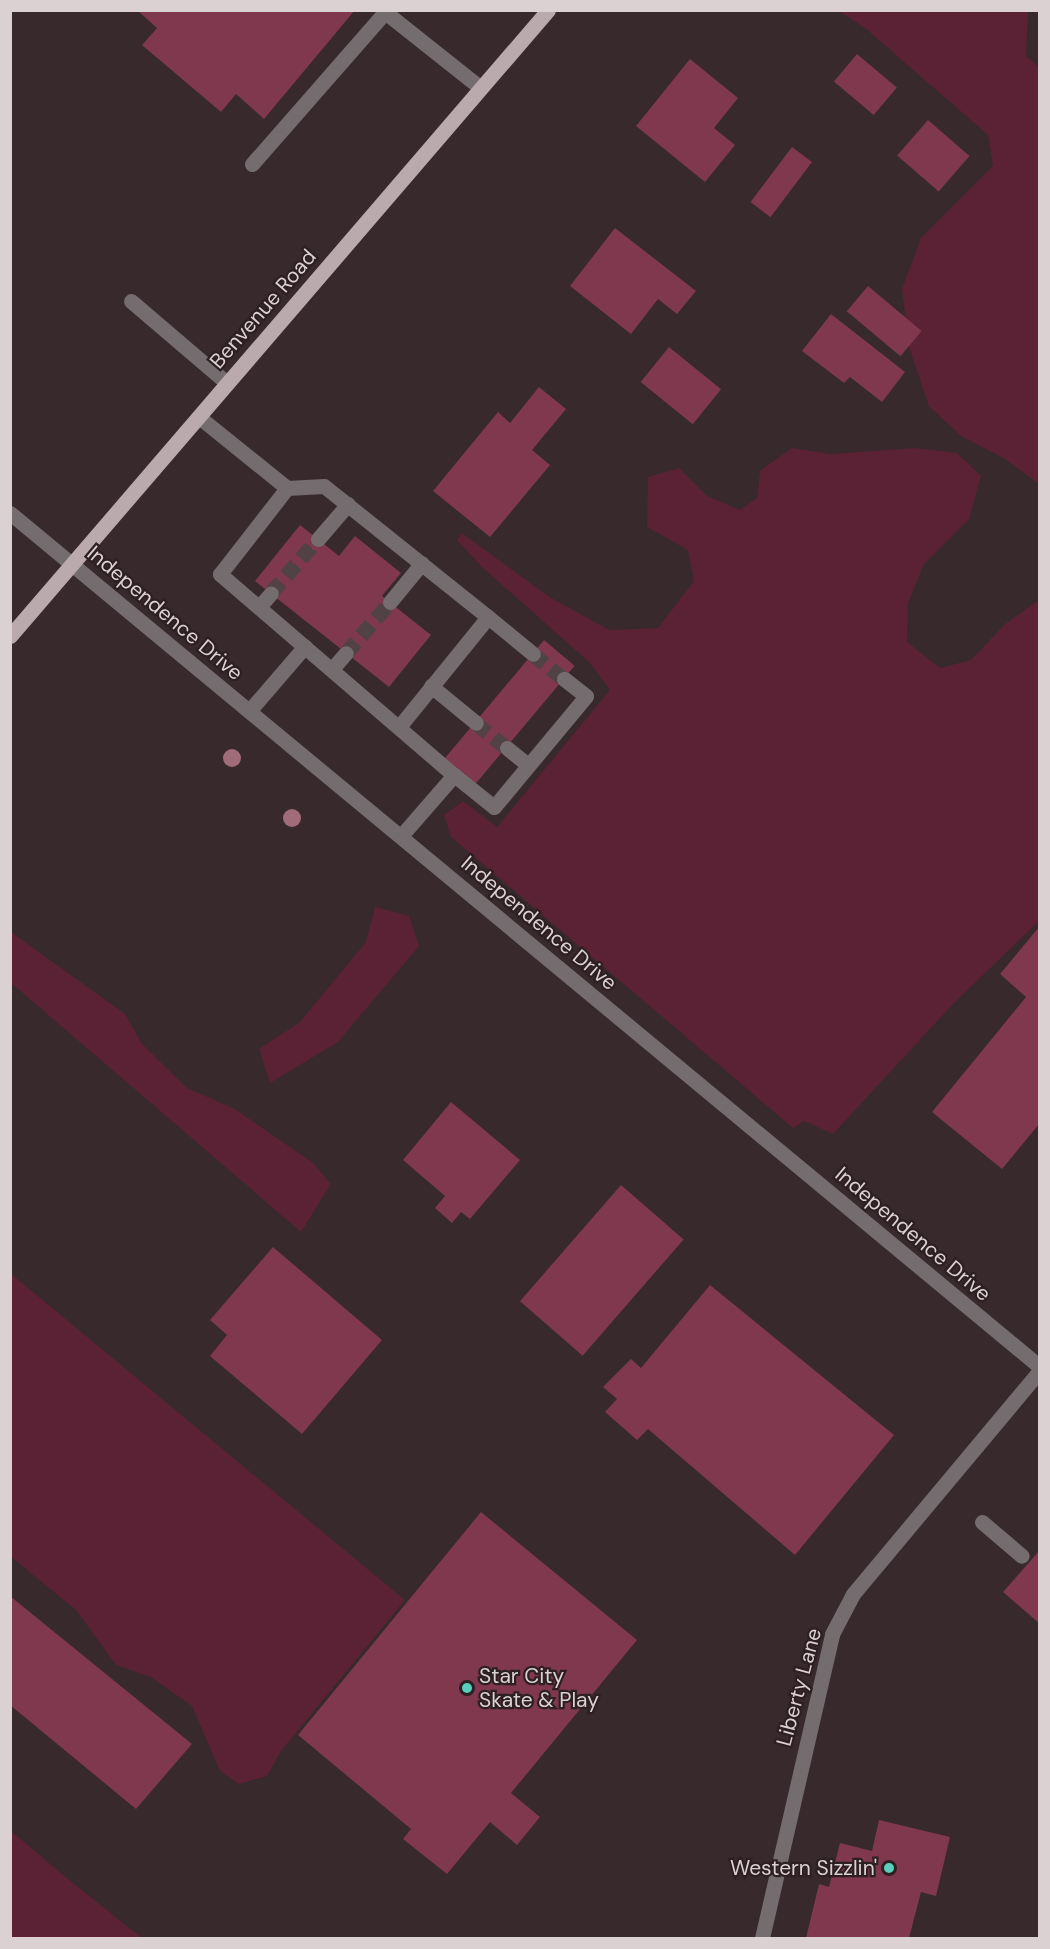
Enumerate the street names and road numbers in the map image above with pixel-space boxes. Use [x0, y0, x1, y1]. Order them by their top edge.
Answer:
street label: Benvenue Road [204, 244, 322, 374]
street label: Independence Drive [82, 540, 248, 686]
street label: Independence Drive [456, 850, 622, 996]
street label: Independence Drive [830, 1161, 996, 1307]
street label: Liberty Lane [771, 1625, 827, 1749]

